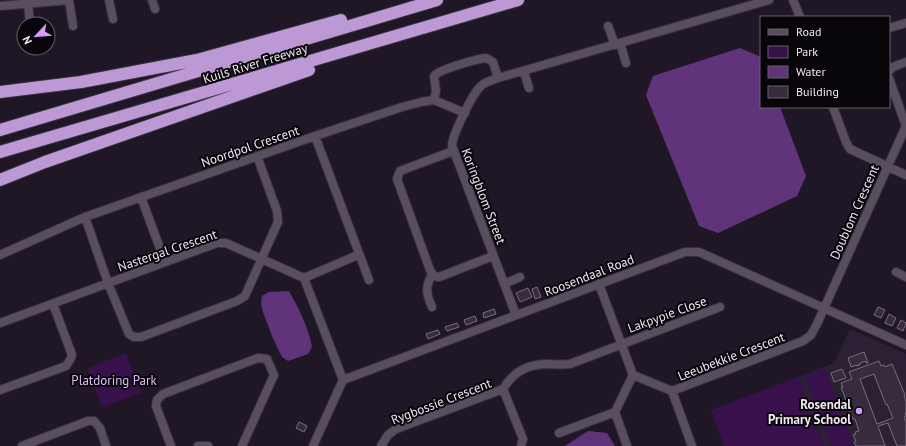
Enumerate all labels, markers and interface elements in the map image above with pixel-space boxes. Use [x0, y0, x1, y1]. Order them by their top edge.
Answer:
north arrow [16, 16, 56, 56]
legend [760, 16, 890, 108]
text: Road [796, 24, 821, 39]
text: N [19, 34, 35, 47]
street label: Kuils River Freeway [201, 39, 310, 88]
text: Park [796, 44, 818, 59]
text: Water [796, 64, 826, 79]
text: Building [796, 84, 839, 99]
street label: Noordpol Crescent [199, 122, 302, 171]
street label: Koringblom Street [457, 146, 510, 247]
street label: Doublom Crescent [826, 162, 883, 262]
street label: Nastergal Crescent [115, 225, 220, 275]
street label: Roosendaal Road [542, 251, 637, 300]
street label: Lakpypie Close [625, 292, 709, 337]
street label: Leeubekkie Crescent [675, 328, 788, 385]
park label: Platdoring Park [71, 372, 157, 389]
street label: Rygbossie Crescent [389, 374, 494, 428]
place label: Rosendal Primary School [768, 396, 851, 428]
marker: Rosendal Primary School [854, 406, 864, 416]

